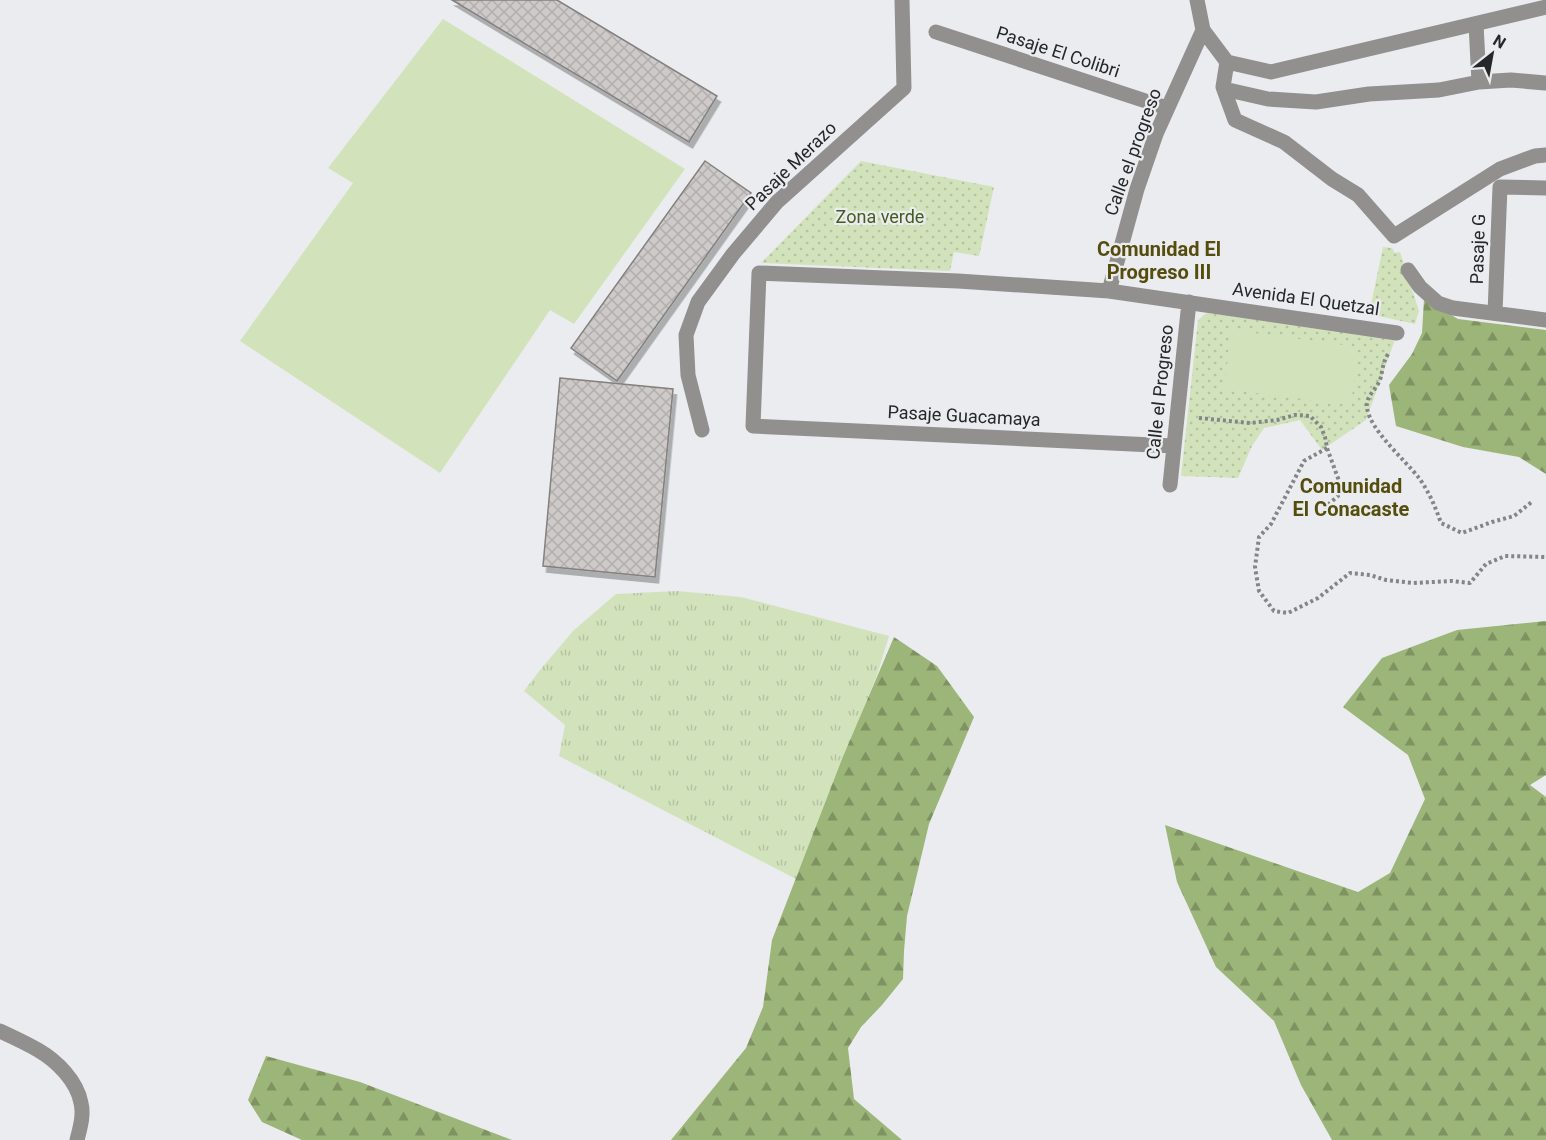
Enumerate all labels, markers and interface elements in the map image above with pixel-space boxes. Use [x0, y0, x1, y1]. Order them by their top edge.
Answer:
street label: Pasaje El Colibri [994, 22, 1123, 81]
north arrow [1462, 24, 1522, 84]
text: N [1490, 31, 1509, 53]
street label: Calle el progreso [1100, 85, 1165, 218]
street label: Pasaje Merazo [741, 117, 841, 214]
park label: Zona verde [836, 206, 924, 227]
street label: Pasaje G [1466, 213, 1489, 285]
district label: Comunidad El Progreso III [1097, 237, 1221, 284]
street label: Avenida El Quetzal [1231, 278, 1381, 319]
street label: Calle el Progreso [1142, 324, 1177, 460]
street label: Pasaje Guacamaya [887, 401, 1041, 430]
district label: Comunidad El Conacaste [1293, 474, 1410, 521]

